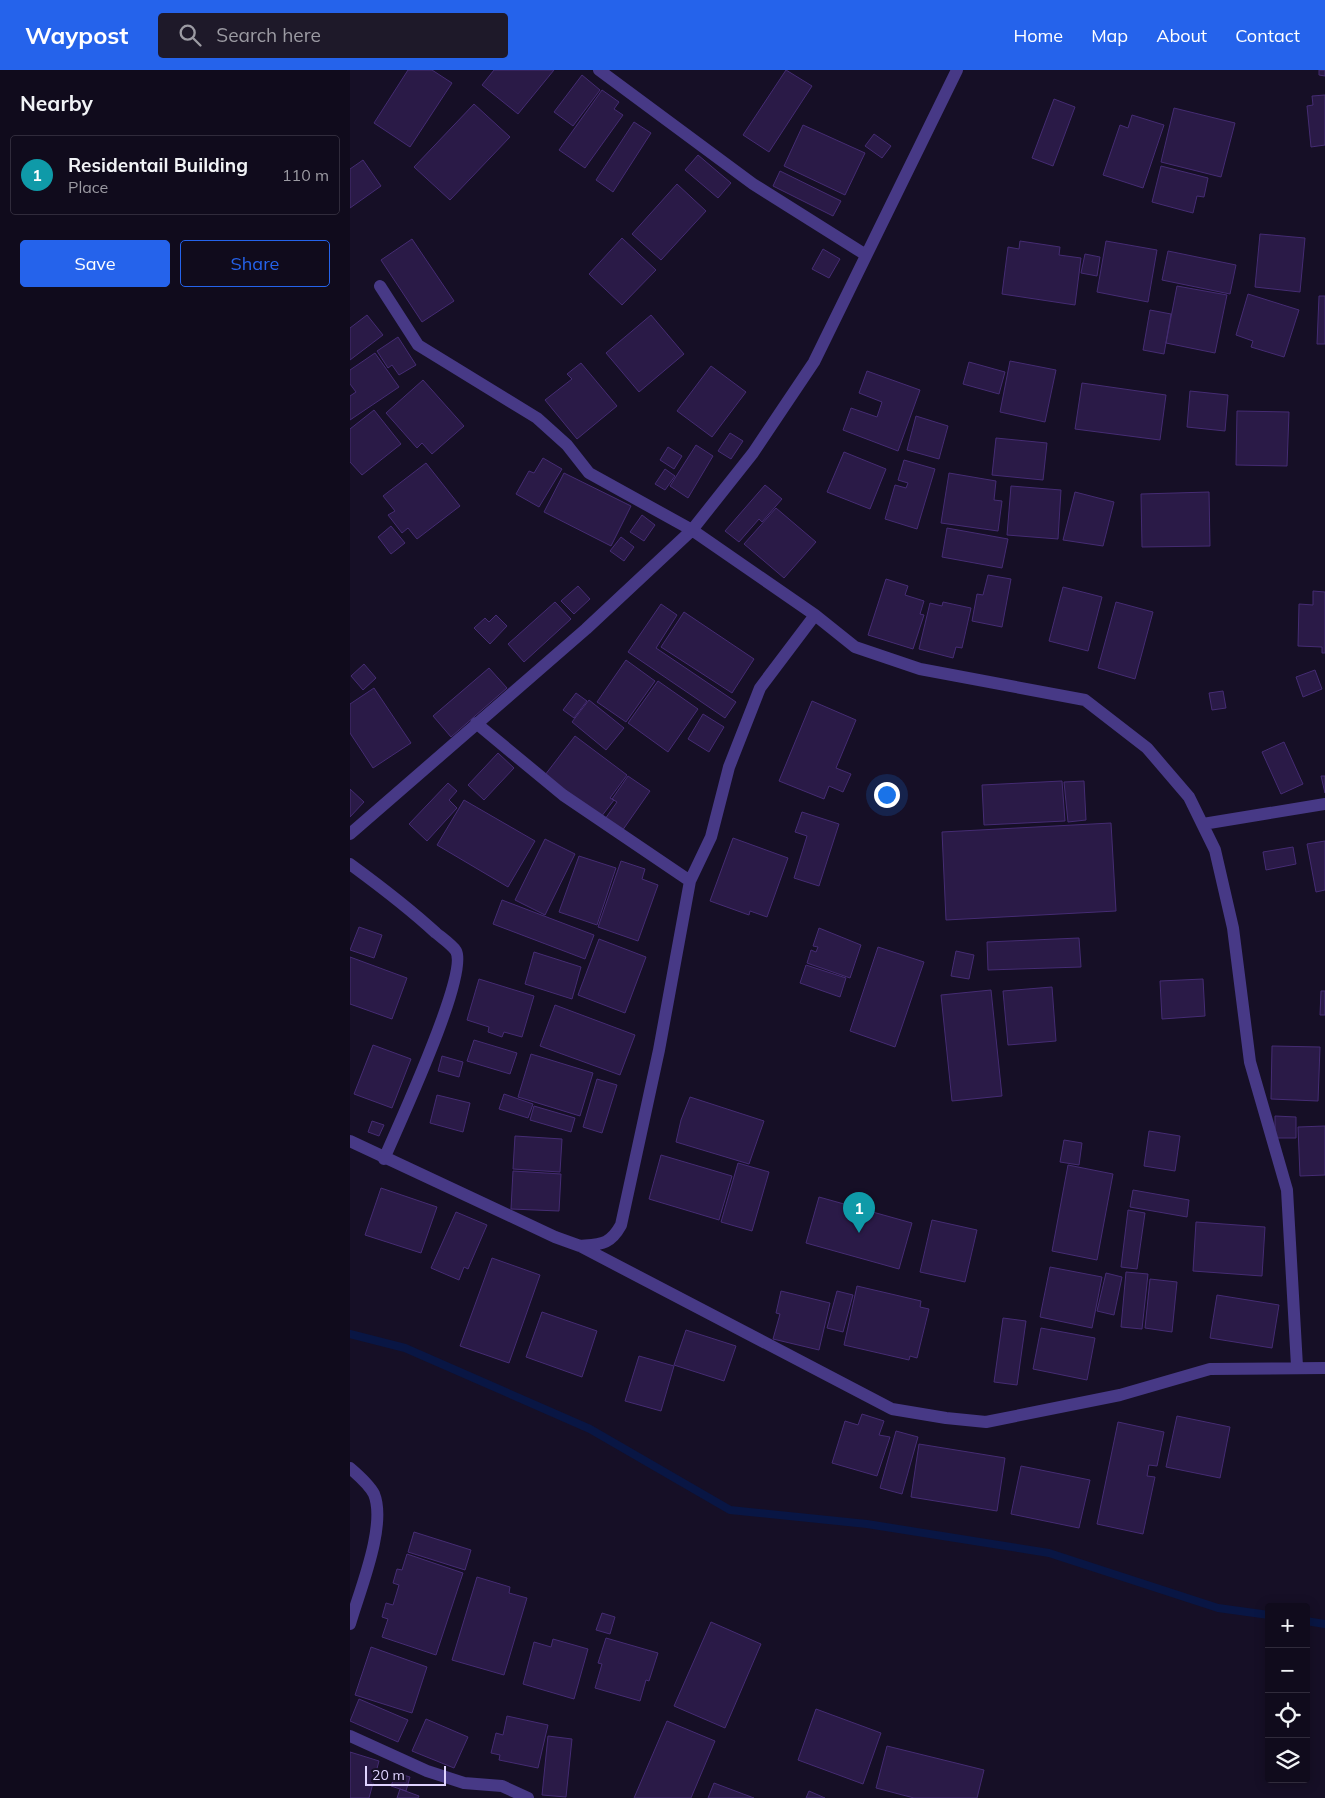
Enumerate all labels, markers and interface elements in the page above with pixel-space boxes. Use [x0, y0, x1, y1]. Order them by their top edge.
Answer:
search box [158, 13, 508, 58]
text: Waypost [25, 20, 128, 50]
icon: search [176, 21, 204, 49]
text: Search here [216, 23, 321, 47]
text: Home [1013, 24, 1063, 47]
text: Map [1091, 24, 1128, 47]
text: About [1156, 24, 1207, 47]
text: Contact [1235, 24, 1300, 47]
text: Nearby [20, 90, 93, 116]
text: Residentail Building [68, 153, 248, 177]
text: 1 [32, 165, 42, 185]
text: 110 m [282, 165, 329, 185]
text: Place [68, 177, 108, 197]
button: Save [20, 240, 170, 287]
button: Share [180, 240, 330, 287]
your location [874, 782, 900, 808]
pin: 1 [843, 1192, 875, 1233]
map controls [1265, 1603, 1310, 1783]
button: + [1265, 1603, 1310, 1648]
button: − [1265, 1648, 1310, 1693]
button: locate [1265, 1693, 1310, 1738]
button: layers [1265, 1738, 1310, 1783]
scale bar [365, 1763, 446, 1786]
text: 20 m [372, 1766, 405, 1784]

